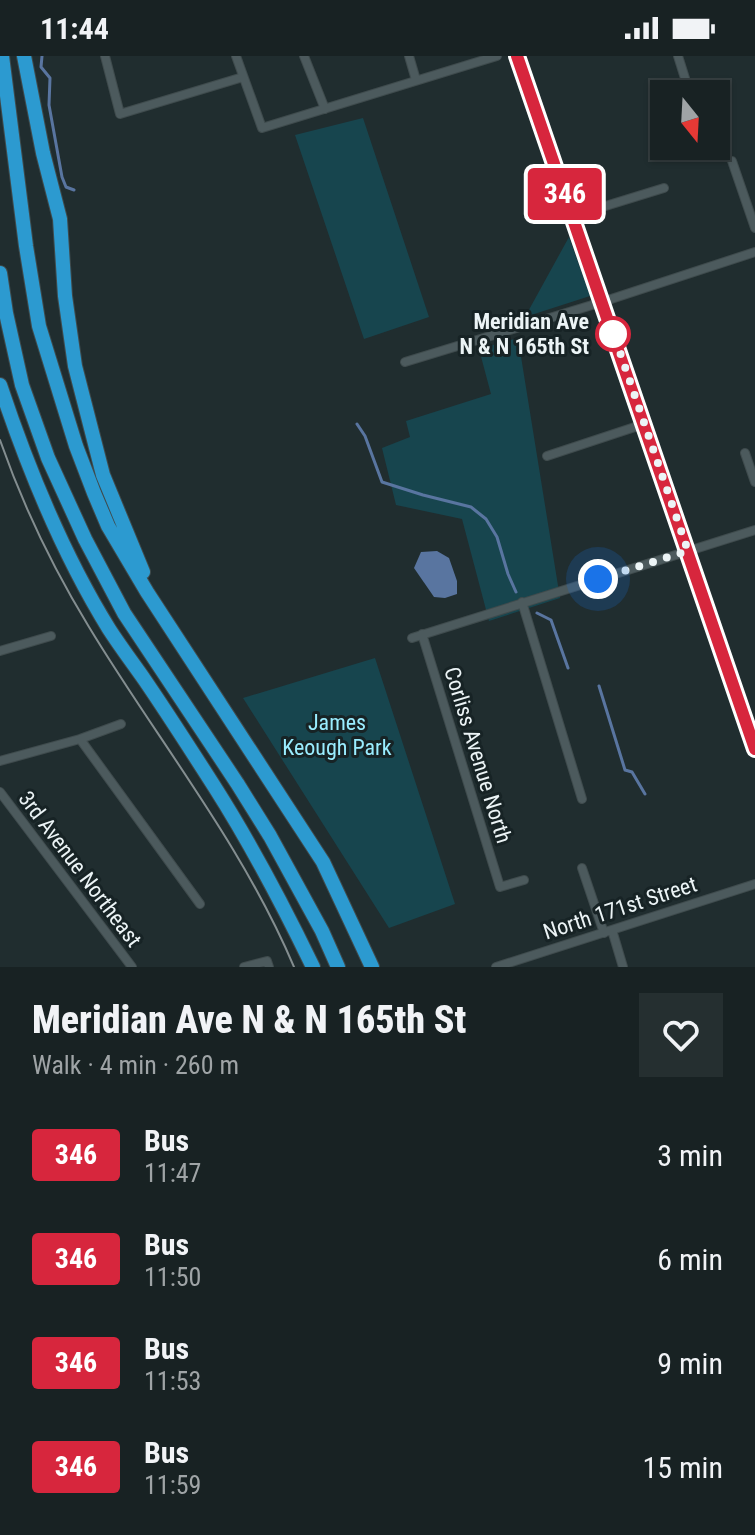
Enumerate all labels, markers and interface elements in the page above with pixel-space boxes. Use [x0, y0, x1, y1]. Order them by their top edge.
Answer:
text: 11:44 [40, 11, 109, 46]
north arrow [650, 80, 730, 160]
map controls [650, 80, 730, 160]
line badge: 346 [519, 168, 611, 220]
text: 346 [544, 177, 586, 210]
place label: Meridian Ave N & N 165th St [460, 309, 589, 359]
marker: Meridian Ave N & N 165th St [596, 317, 630, 351]
your location [578, 559, 618, 599]
street label: Corliss Avenue North [439, 664, 517, 846]
park label: James Keough Park [282, 710, 392, 760]
street label: 3rd Avenue Northeast [13, 786, 147, 952]
street label: North 171st Street [540, 871, 700, 945]
button: heart [639, 993, 723, 1077]
text: Meridian Ave N & N 165th St [32, 998, 466, 1042]
text: Walk · 4 min · 260 m [32, 1050, 239, 1080]
text: Bus [144, 1123, 189, 1158]
text: 346 [55, 1138, 97, 1171]
text: 3 min [657, 1138, 723, 1173]
text: 11:47 [144, 1158, 201, 1188]
text: Bus [144, 1227, 189, 1262]
text: 346 [55, 1242, 97, 1275]
text: 6 min [657, 1242, 723, 1277]
text: 11:50 [144, 1262, 201, 1292]
text: Bus [144, 1331, 189, 1366]
text: 346 [55, 1346, 97, 1379]
text: 9 min [657, 1346, 723, 1381]
text: 11:53 [144, 1366, 201, 1396]
text: Bus [144, 1435, 189, 1470]
text: 346 [55, 1450, 97, 1483]
text: 15 min [642, 1450, 723, 1485]
text: 11:59 [144, 1470, 201, 1500]

